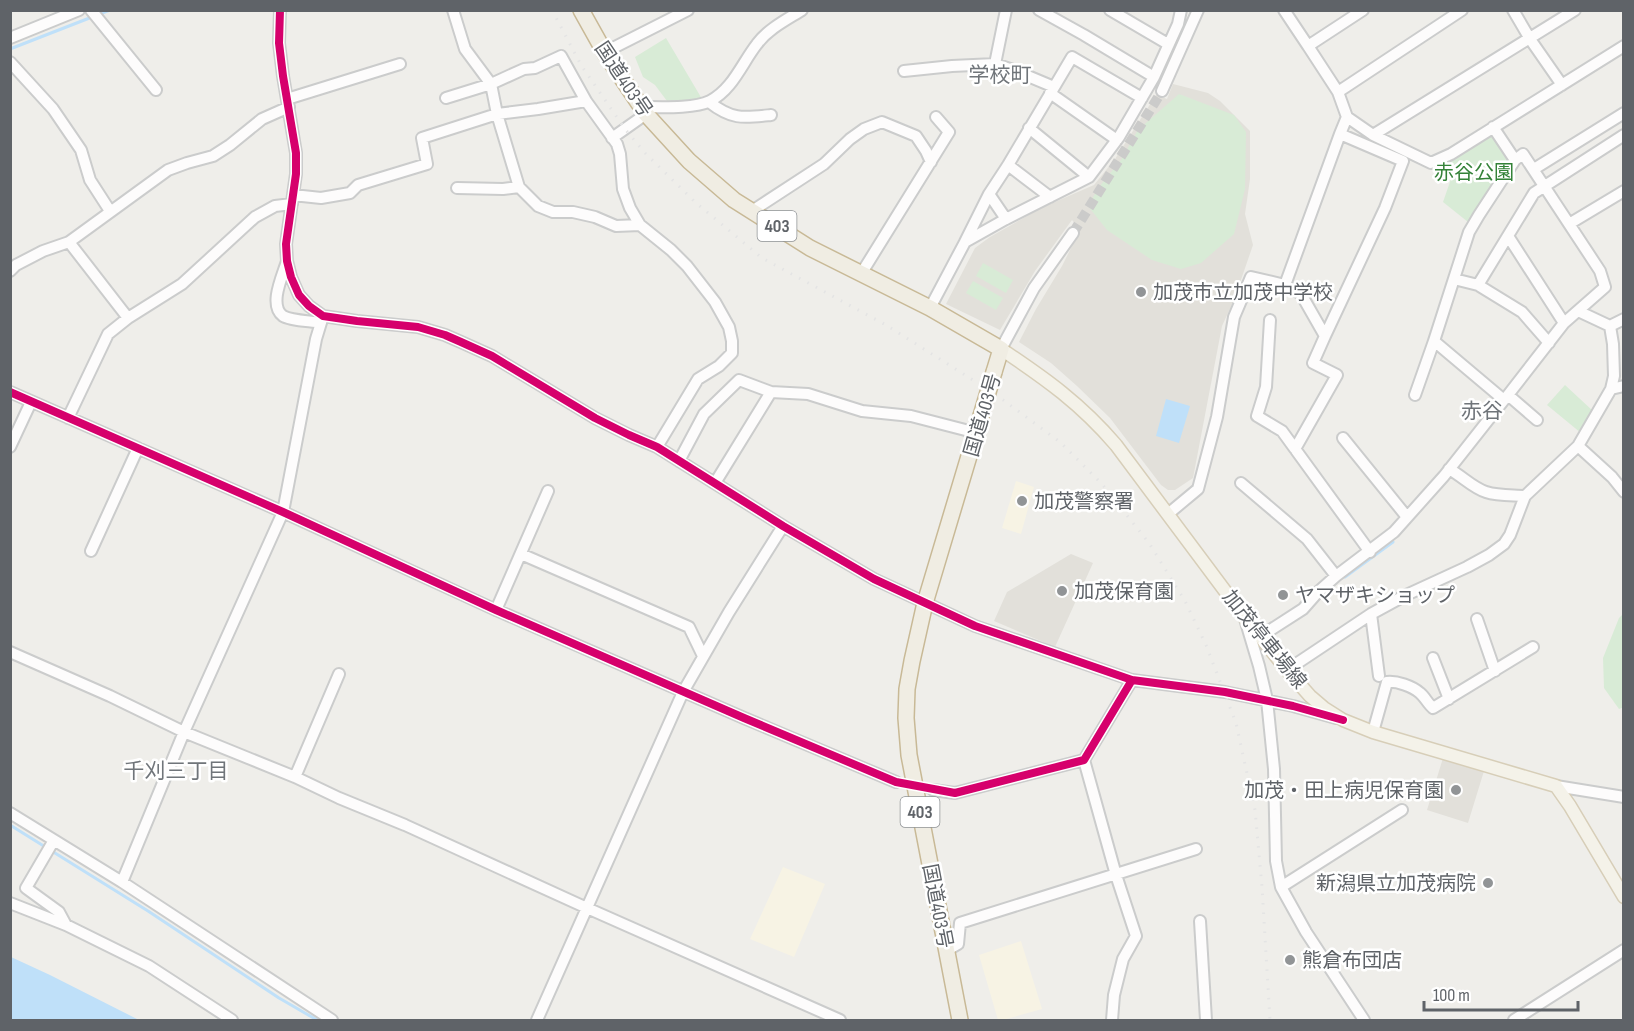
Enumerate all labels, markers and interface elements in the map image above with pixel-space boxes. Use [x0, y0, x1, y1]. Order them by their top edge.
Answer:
street label: 国道403号 [589, 37, 657, 122]
district label: 学校町 [969, 63, 1032, 88]
park label: 赤谷公園 [1434, 161, 1514, 185]
road number: 403 [758, 211, 796, 241]
place label: 加茂市立加茂中学校 [1153, 281, 1333, 305]
marker: 加茂市立加茂中学校 [1134, 285, 1148, 299]
street label: 国道403号 [960, 371, 1006, 460]
district label: 赤谷 [1461, 399, 1503, 424]
place label: 加茂警察署 [1034, 490, 1134, 514]
marker: 加茂警察署 [1015, 494, 1029, 508]
place label: 加茂保育園 [1074, 580, 1174, 604]
marker: 加茂保育園 [1055, 584, 1069, 598]
place label: ヤマザキショップ [1295, 584, 1455, 608]
street label: 加茂停車場線 [1217, 585, 1311, 694]
marker: ヤマザキショップ [1276, 588, 1290, 602]
district label: 千刈三丁目 [124, 759, 229, 784]
place label: 加茂・田上病児保育園 [1244, 779, 1444, 803]
marker: 加茂・田上病児保育園 [1449, 783, 1463, 797]
road number: 403 [900, 797, 940, 827]
street label: 国道403号 [917, 862, 957, 951]
place label: 新潟県立加茂病院 [1316, 872, 1476, 896]
marker: 新潟県立加茂病院 [1481, 876, 1495, 890]
place label: 熊倉布団店 [1302, 949, 1402, 973]
marker: 熊倉布団店 [1283, 953, 1297, 967]
scale bar [1424, 974, 1578, 1012]
text: 100 m [1433, 985, 1470, 1006]

